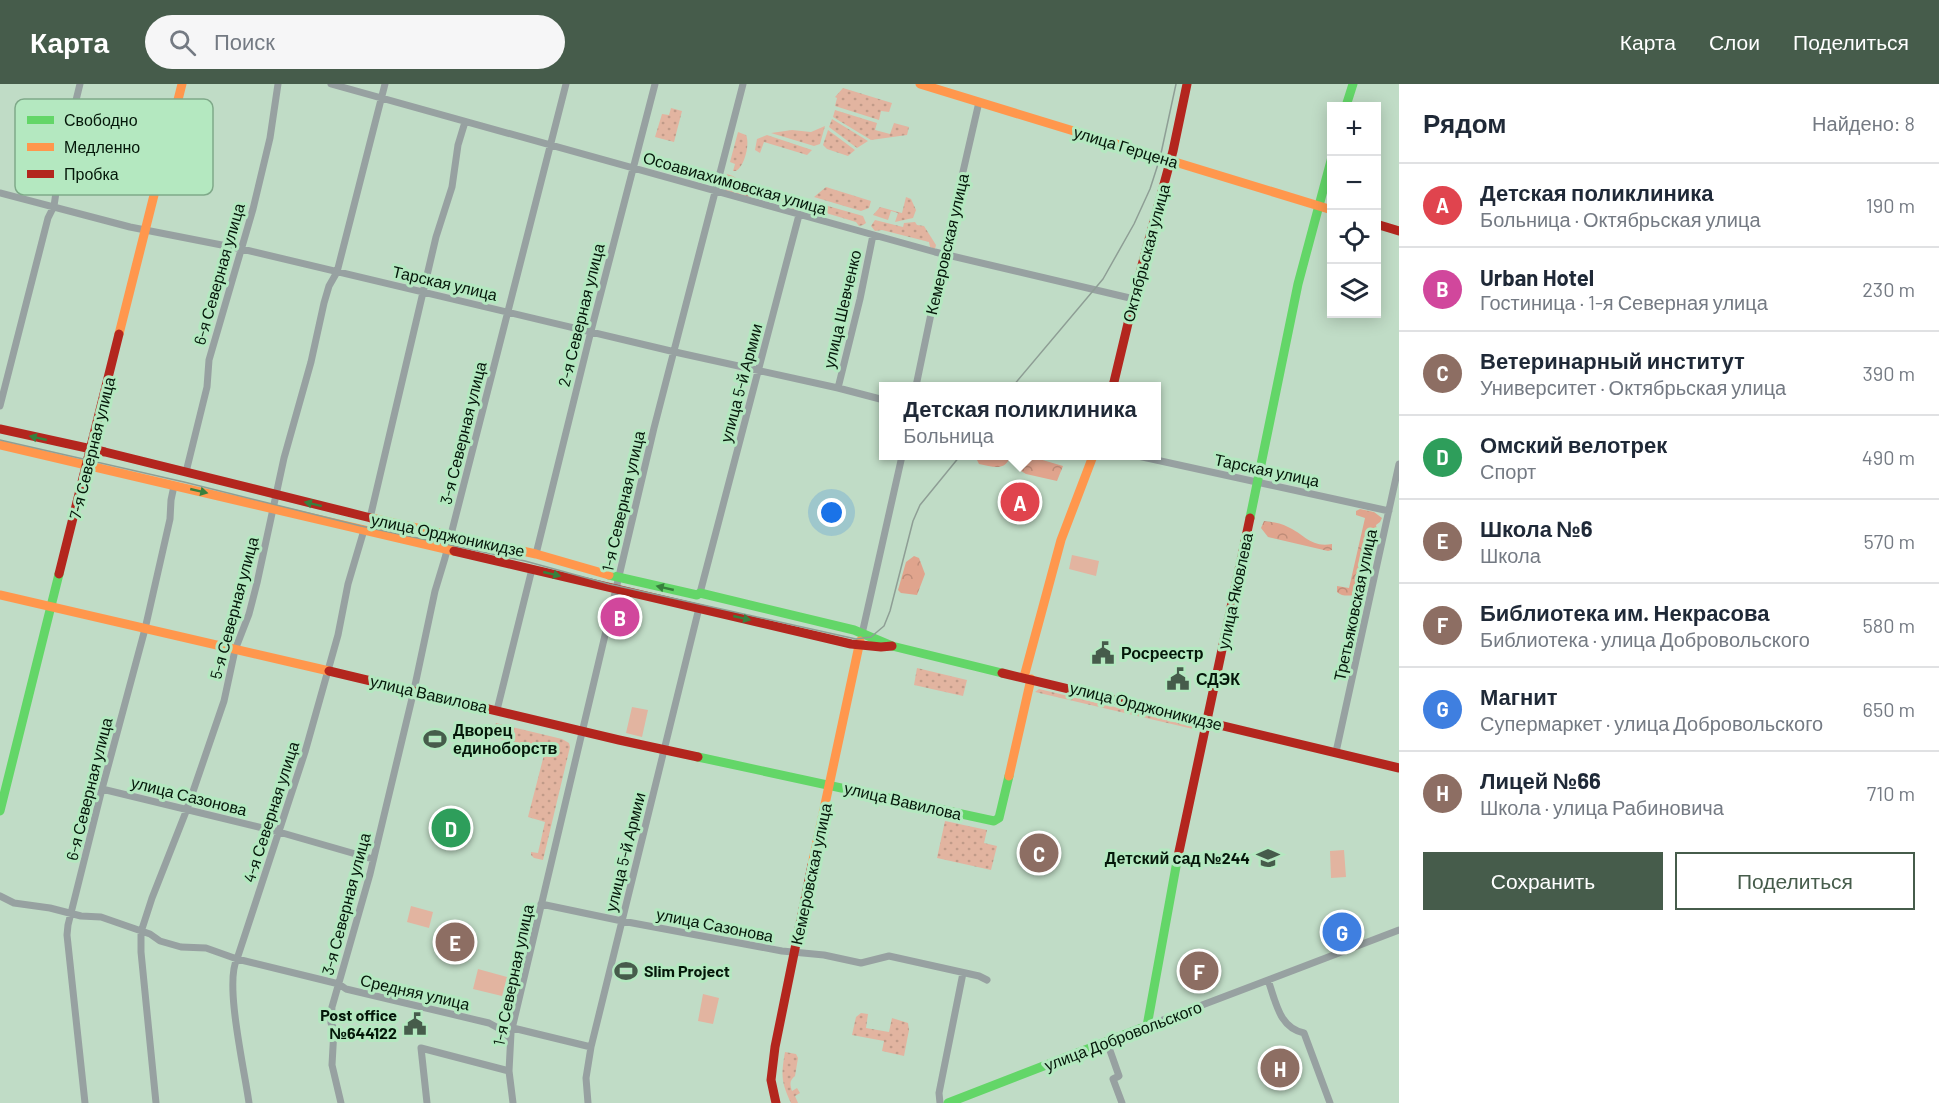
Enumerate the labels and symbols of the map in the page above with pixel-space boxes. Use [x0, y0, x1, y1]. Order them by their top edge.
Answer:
legend [15, 99, 213, 195]
text: Свободно [64, 110, 138, 129]
street label: улица Герцена [1072, 122, 1181, 171]
text: Медленно [64, 137, 140, 156]
street label: Осоавиахимовская улица [641, 147, 829, 218]
text: Пробка [64, 164, 119, 183]
street label: Кемеровская улица [921, 171, 972, 316]
street label: Октябрьская улица [1118, 182, 1173, 324]
street label: 6-я Северная улица [189, 201, 248, 347]
street label: 2-я Северная улица [554, 241, 608, 388]
street label: улица Шевченко [819, 248, 864, 370]
street label: Тарская улица [391, 261, 499, 304]
street label: улица 5-й Армии [716, 321, 766, 444]
street label: 3-я Северная улица [436, 359, 489, 506]
street label: 7-я Северная улица [65, 375, 118, 521]
street label: 1-я Северная улица [597, 429, 648, 573]
one-way arrow [29, 433, 47, 443]
street label: Тарская улица [1213, 449, 1321, 490]
pin: A [1000, 480, 1040, 524]
one-way arrow [190, 487, 208, 497]
one-way arrow [304, 498, 322, 508]
your location [817, 498, 846, 527]
street label: улица Орджоникидзе [370, 509, 527, 560]
street label: Третьяковская улица [1329, 527, 1380, 683]
street label: улица Яковлева [1213, 531, 1256, 651]
street label: 5-я Северная улица [205, 535, 262, 681]
one-way arrow [543, 570, 562, 579]
one-way arrow [655, 582, 674, 592]
pin: B [600, 594, 640, 640]
one-way arrow [733, 614, 752, 624]
public building icon: Росреестр [1090, 640, 1116, 666]
place label: Росреестр [1121, 643, 1204, 662]
public building icon: СДЭК [1165, 666, 1191, 692]
place label: СДЭК [1196, 669, 1240, 688]
street label: улица Вавилова [369, 671, 490, 716]
street label: улица Орджоникидзе [1068, 677, 1224, 734]
street label: 6-я Северная улица [62, 715, 115, 862]
place label: Дворец единоборств [453, 720, 557, 757]
sports icon: Дворец единоборств [422, 726, 448, 752]
street label: 4-я Северная улица [239, 739, 302, 885]
street label: улица Сазонова [129, 772, 249, 819]
street label: улица Вавилова [843, 778, 964, 823]
street label: улица 5-й Армии [601, 790, 649, 914]
street label: Кемеровская улица [786, 801, 835, 946]
pin: D [432, 806, 470, 850]
pin: C [1020, 830, 1058, 876]
street label: 3-я Северная улица [317, 831, 374, 977]
school or university icon: Детский сад №244 [1255, 845, 1281, 871]
place label: Детский сад №244 [1105, 848, 1250, 867]
street label: 1-я Северная улица [488, 902, 537, 1047]
street label: улица Сазонова [655, 904, 775, 945]
pin: G [1322, 910, 1362, 954]
pin: E [436, 920, 474, 964]
pin: F [1180, 948, 1218, 994]
sports icon: Slim Project [613, 958, 639, 984]
place label: Slim Project [644, 961, 730, 980]
street label: Средняя улица [359, 970, 472, 1013]
street label: улица Добровольского [1041, 997, 1204, 1074]
place label: Post office №644122 [320, 1005, 397, 1042]
public building icon: Post office №644122 [402, 1011, 428, 1037]
pin: H [1260, 1046, 1300, 1090]

